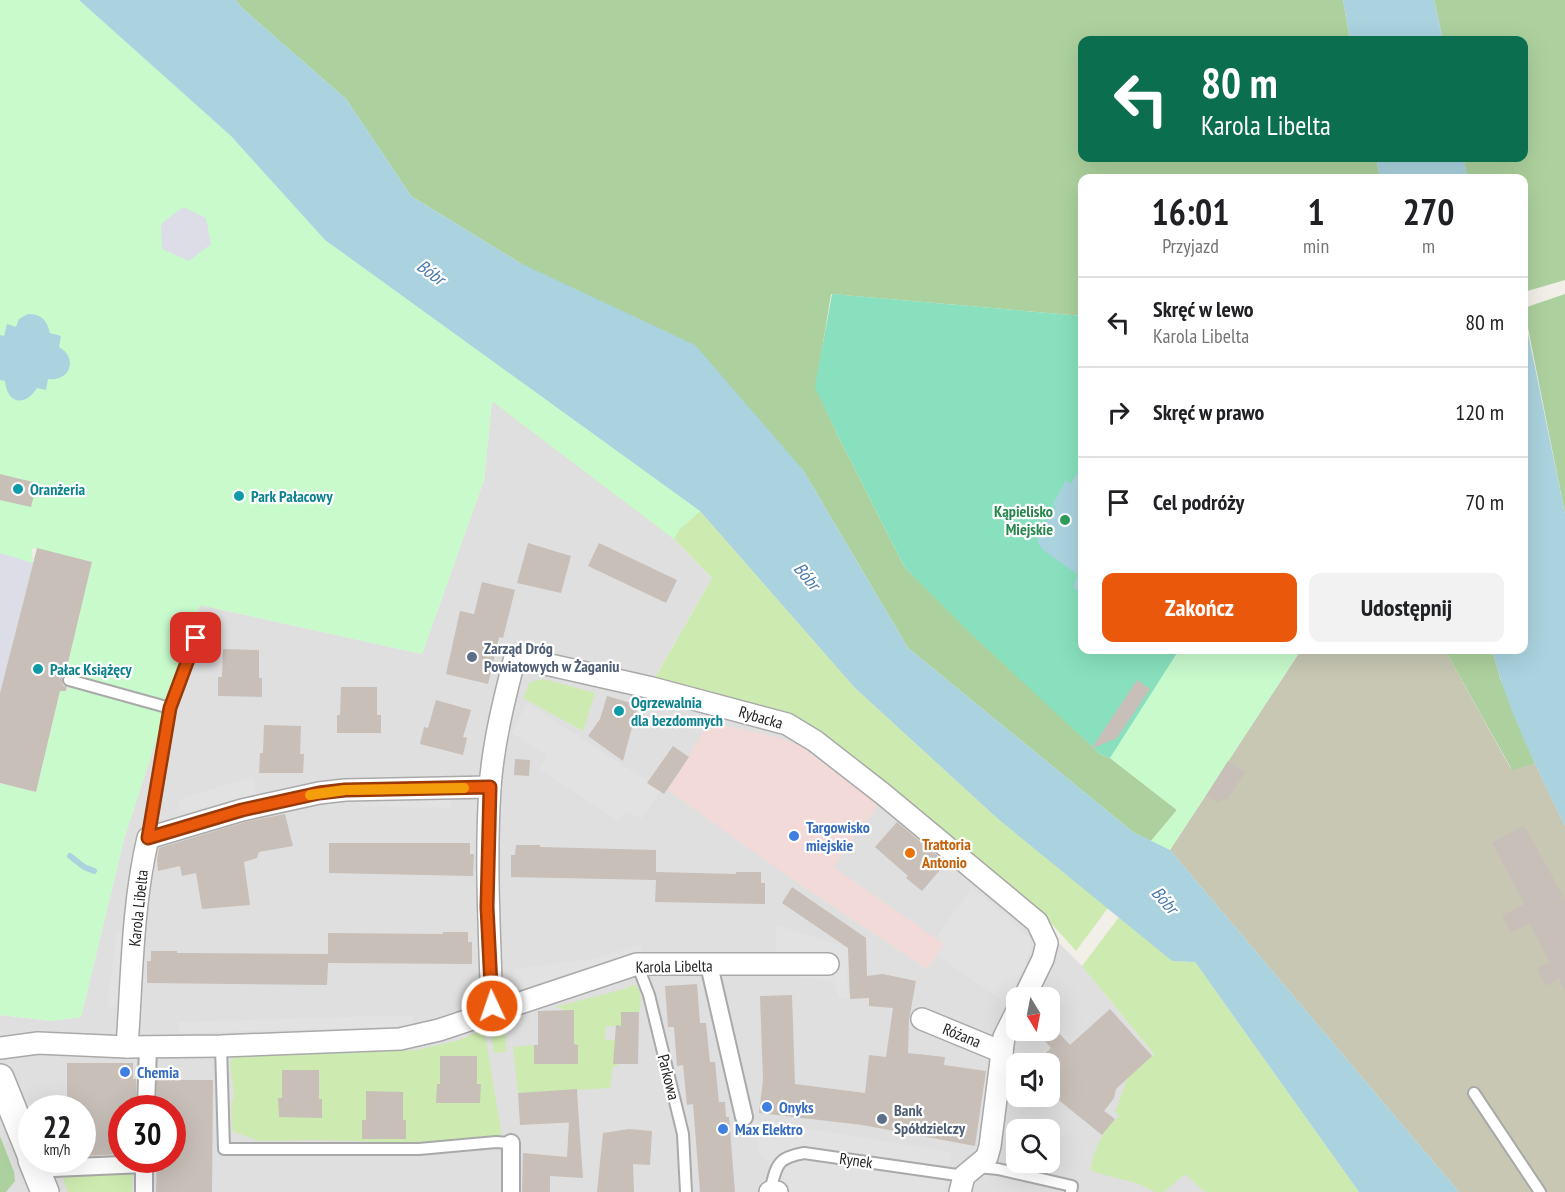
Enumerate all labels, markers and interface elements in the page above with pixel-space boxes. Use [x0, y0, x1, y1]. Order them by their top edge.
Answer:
text: 80 m [1201, 55, 1278, 110]
icon: left [1102, 60, 1180, 138]
text: Karola Libelta [1201, 108, 1331, 142]
text: 16:01 [1152, 188, 1229, 235]
text: 1 [1307, 188, 1325, 235]
text: 270 [1403, 188, 1454, 235]
text: Przyjazd [1162, 233, 1219, 259]
text: min [1303, 233, 1329, 259]
text: m [1422, 233, 1435, 259]
water label: Bóbr [413, 254, 452, 292]
text: Skręć w lewo [1153, 295, 1254, 323]
icon: left [1102, 306, 1135, 339]
text: 80 m [1465, 308, 1504, 336]
text: Karola Libelta [1153, 323, 1249, 349]
icon: right [1102, 396, 1135, 429]
text: Skręć w prawo [1153, 398, 1264, 426]
text: 120 m [1455, 398, 1504, 426]
place label: Oranżeria [30, 479, 85, 499]
marker: Oranżeria [11, 482, 25, 496]
place label: Park Pałacowy [251, 486, 333, 506]
icon: arrive [1102, 486, 1135, 519]
text: Cel podróży [1153, 488, 1244, 516]
text: 70 m [1465, 488, 1504, 516]
marker: Park Pałacowy [232, 489, 246, 503]
place label: Kąpielisko Miejskie [994, 501, 1053, 539]
marker: Kąpielisko Miejskie [1058, 513, 1072, 527]
water label: Bóbr [789, 558, 827, 597]
button: Zakończ [1102, 573, 1297, 642]
button: Udostępnij [1309, 573, 1504, 642]
pin [170, 612, 221, 663]
icon: arrive [179, 621, 212, 654]
place label: Zarząd Dróg Powiatowych w Żaganiu [484, 638, 619, 676]
marker: Zarząd Dróg Powiatowych w Żaganiu [465, 650, 479, 664]
place label: Pałac Książęcy [50, 659, 132, 679]
marker: Pałac Książęcy [31, 662, 45, 676]
place label: Ogrzewalnia dla bezdomnych [631, 692, 723, 730]
street label: Rybacka [737, 701, 785, 733]
marker: Ogrzewalnia dla bezdomnych [612, 704, 626, 718]
place label: Targowisko miejskie [806, 817, 870, 855]
marker: Targowisko miejskie [787, 829, 801, 843]
place label: Trattoria Antonio [921, 834, 971, 872]
marker: Trattoria Antonio [903, 846, 917, 860]
street label: Karola Libelta [124, 869, 152, 947]
water label: Bóbr [1147, 882, 1185, 921]
street label: Karola Libelta [635, 955, 713, 977]
position arrow [460, 974, 524, 1038]
north arrow [1006, 987, 1060, 1041]
map controls [1006, 987, 1060, 1173]
street label: Różana [940, 1018, 984, 1052]
street label: Parkowa [654, 1052, 684, 1102]
button: sound [1006, 1053, 1060, 1107]
place label: Chemia [137, 1062, 180, 1082]
marker: Chemia [118, 1065, 132, 1079]
speed limit sign: 30 [108, 1095, 186, 1173]
place label: Onyks [779, 1097, 814, 1117]
marker: Onyks [760, 1100, 774, 1114]
place label: Bank Spółdzielczy [894, 1100, 966, 1138]
text: 22 [43, 1107, 71, 1146]
marker: Bank Spółdzielczy [875, 1112, 889, 1126]
place label: Max Elektro [735, 1119, 803, 1139]
button: search [1006, 1119, 1060, 1173]
marker: Max Elektro [716, 1122, 730, 1136]
text: km/h [44, 1140, 70, 1159]
street label: Rynek [838, 1148, 875, 1172]

